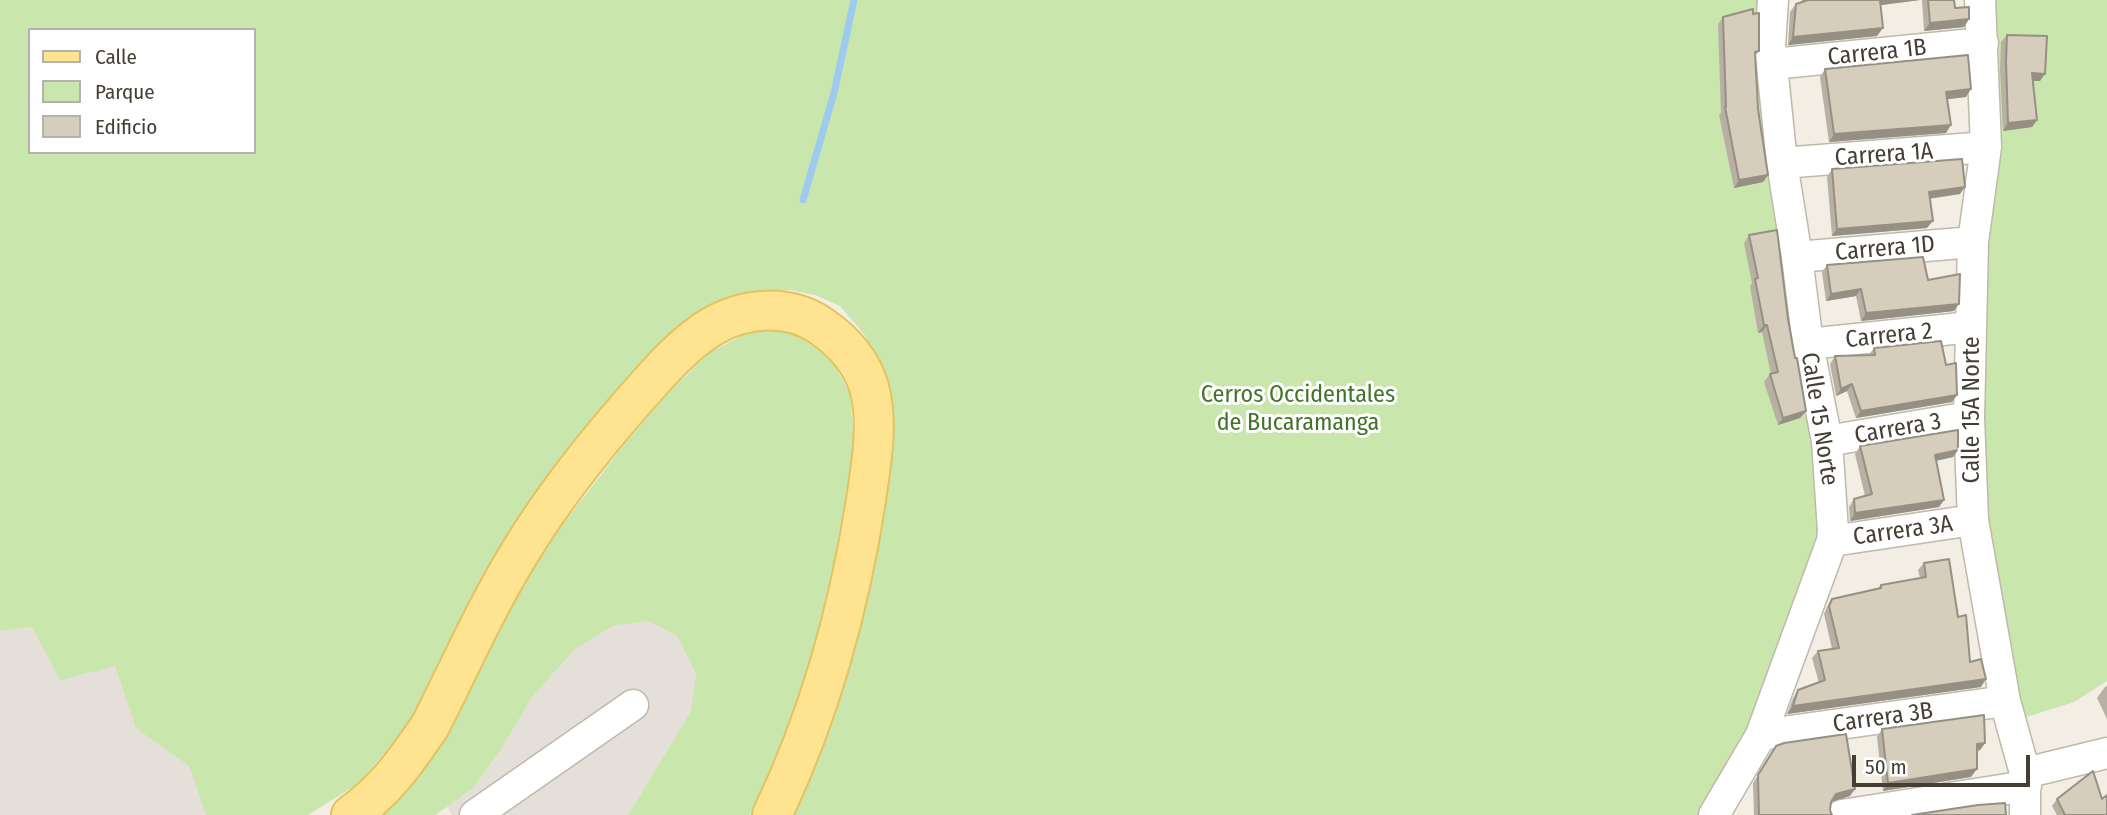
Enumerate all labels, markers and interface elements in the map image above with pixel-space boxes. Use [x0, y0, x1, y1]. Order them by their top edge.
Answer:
legend [28, 28, 256, 154]
street label: Carrera 1B [1826, 33, 1928, 73]
text: Calle [95, 44, 137, 70]
text: Parque [95, 79, 155, 105]
text: Edificio [95, 114, 157, 140]
street label: Carrera 1A [1834, 137, 1934, 173]
street label: Carrera 1D [1834, 230, 1936, 268]
street label: Carrera 2 [1844, 317, 1934, 355]
street label: Calle 15A Norte [1958, 336, 1986, 484]
street label: Calle 15 Norte [1794, 350, 1844, 488]
park label: Cerros Occidentales de Bucaramanga [1201, 381, 1395, 437]
street label: Carrera 3 [1852, 407, 1944, 451]
street label: Carrera 3A [1851, 510, 1955, 552]
street label: Carrera 3B [1831, 697, 1935, 739]
scale bar [1855, 742, 2034, 786]
text: 50 m [1865, 754, 1907, 780]

